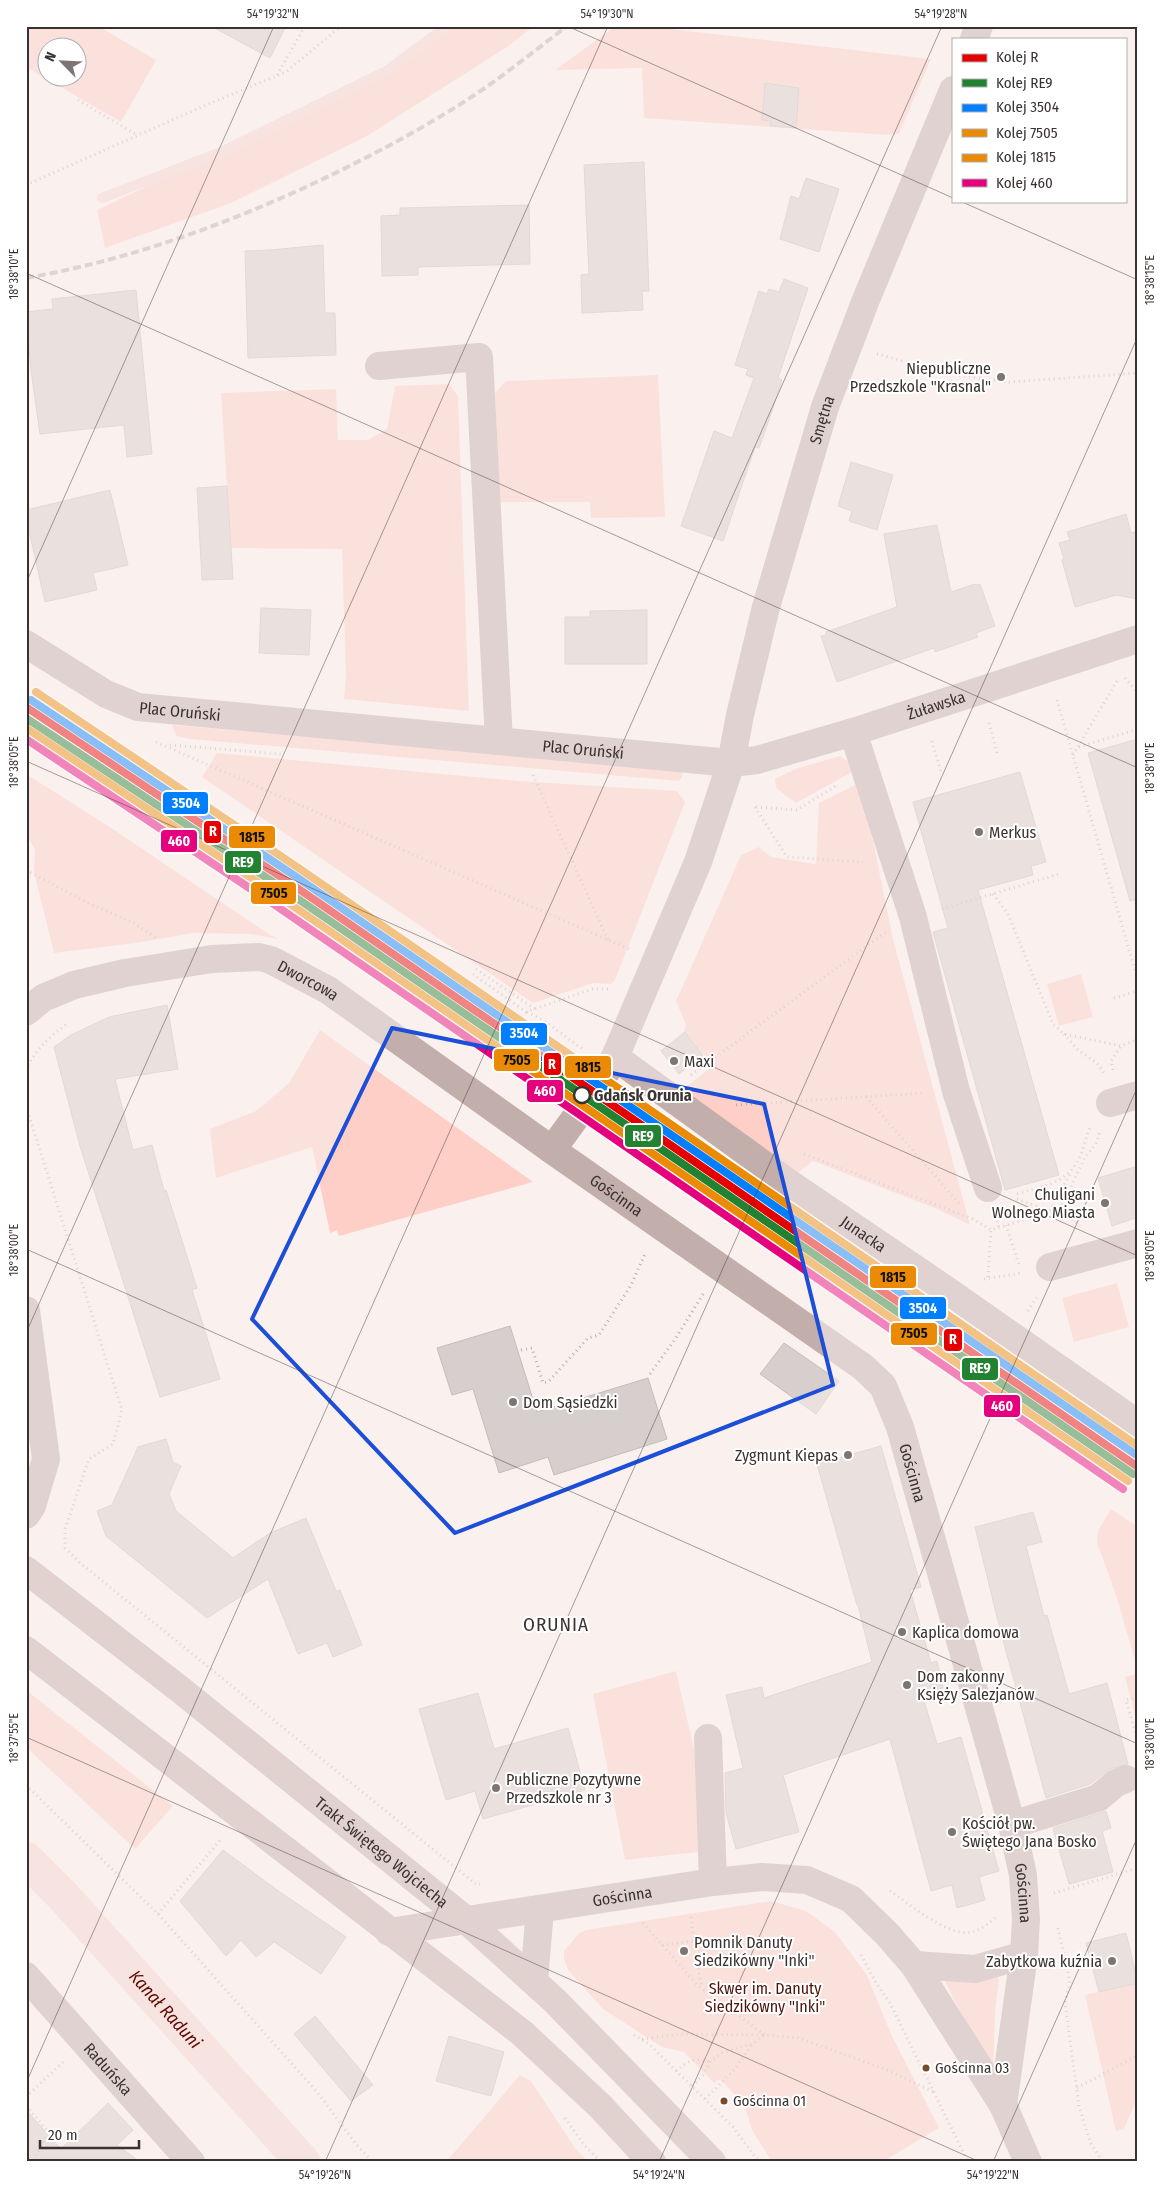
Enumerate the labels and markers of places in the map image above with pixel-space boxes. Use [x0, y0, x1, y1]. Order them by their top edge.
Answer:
place label: Niepubliczne Przedszkole "Krasnal" [850, 359, 991, 396]
marker: Niepubliczne Przedszkole "Krasnal" [995, 371, 1007, 383]
place label: Merkus [989, 823, 1037, 842]
marker: Merkus [973, 826, 985, 838]
place label: Maxi [684, 1052, 714, 1071]
marker: Maxi [668, 1055, 680, 1067]
marker: Gdańsk Orunia [573, 1086, 591, 1104]
place label: Gdańsk Orunia [594, 1086, 692, 1105]
place label: Chuligani Wolnego Miasta [992, 1185, 1095, 1222]
marker: Chuligani Wolnego Miasta [1099, 1197, 1111, 1209]
place label: Dom Sąsiedzki [523, 1393, 618, 1413]
marker: Dom Sąsiedzki [507, 1396, 519, 1408]
place label: Zygmunt Kiepas [735, 1446, 838, 1465]
marker: Zygmunt Kiepas [842, 1449, 854, 1461]
place label: Kaplica domowa [912, 1623, 1019, 1642]
marker: Kaplica domowa [896, 1626, 908, 1638]
place label: Dom zakonny Księży Salezjanów [917, 1667, 1035, 1704]
marker: Dom zakonny Księży Salezjanów [901, 1679, 913, 1691]
place label: Publiczne Pozytywne Przedszkole nr 3 [506, 1770, 641, 1807]
marker: Publiczne Pozytywne Przedszkole nr 3 [490, 1782, 502, 1794]
place label: Kościół pw. Świętego Jana Bosko [962, 1814, 1097, 1851]
marker: Kościół pw. Świętego Jana Bosko [946, 1826, 958, 1838]
place label: Pomnik Danuty Siedzikówny "Inki" [694, 1933, 814, 1970]
marker: Pomnik Danuty Siedzikówny "Inki" [678, 1945, 690, 1957]
place label: Zabytkowa kuźnia [986, 1952, 1102, 1971]
marker: Zabytkowa kuźnia [1106, 1955, 1118, 1967]
place label: Gościnna 03 [935, 2059, 1009, 2077]
marker: Gościnna 03 [921, 2063, 931, 2073]
place label: Gościnna 01 [733, 2092, 806, 2110]
marker: Gościnna 01 [719, 2096, 729, 2106]

